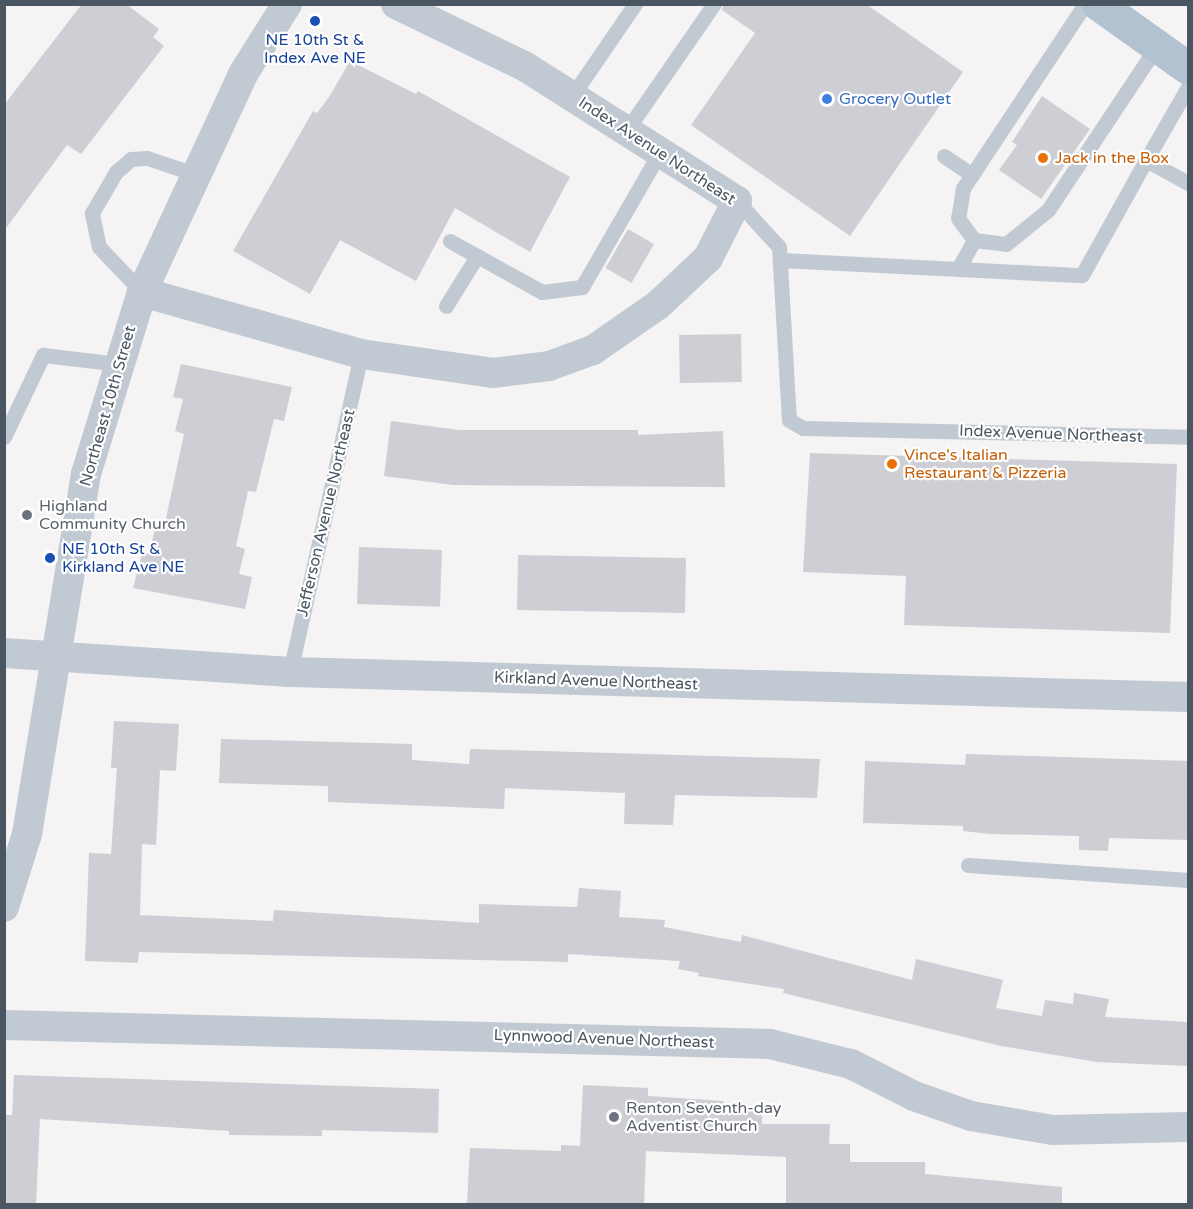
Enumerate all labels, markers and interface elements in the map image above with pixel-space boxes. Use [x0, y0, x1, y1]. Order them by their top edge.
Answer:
marker: NE 10th St & Index Ave NE [308, 14, 322, 28]
place label: NE 10th St & Index Ave NE [264, 30, 366, 68]
place label: Grocery Outlet [839, 89, 951, 109]
marker: Grocery Outlet [820, 92, 834, 106]
street label: Index Avenue Northeast [575, 93, 739, 209]
place label: Jack in the Box [1055, 148, 1169, 168]
marker: Jack in the Box [1036, 151, 1050, 165]
street label: Northeast 10th Street [76, 324, 140, 488]
street label: Jefferson Avenue Northeast [293, 407, 359, 619]
street label: Index Avenue Northeast [959, 421, 1143, 447]
place label: Vince's Italian Restaurant & Pizzeria [904, 445, 1066, 483]
marker: Vince's Italian Restaurant & Pizzeria [885, 457, 899, 471]
place label: Highland Community Church [39, 496, 186, 534]
marker: Highland Community Church [20, 508, 34, 522]
place label: NE 10th St & Kirkland Ave NE [62, 539, 185, 577]
marker: NE 10th St & Kirkland Ave NE [43, 551, 57, 565]
street label: Kirkland Avenue Northeast [494, 668, 698, 694]
street label: Lynnwood Avenue Northeast [493, 1026, 715, 1052]
place label: Renton Seventh-day Adventist Church [626, 1098, 781, 1136]
marker: Renton Seventh-day Adventist Church [607, 1110, 621, 1124]

